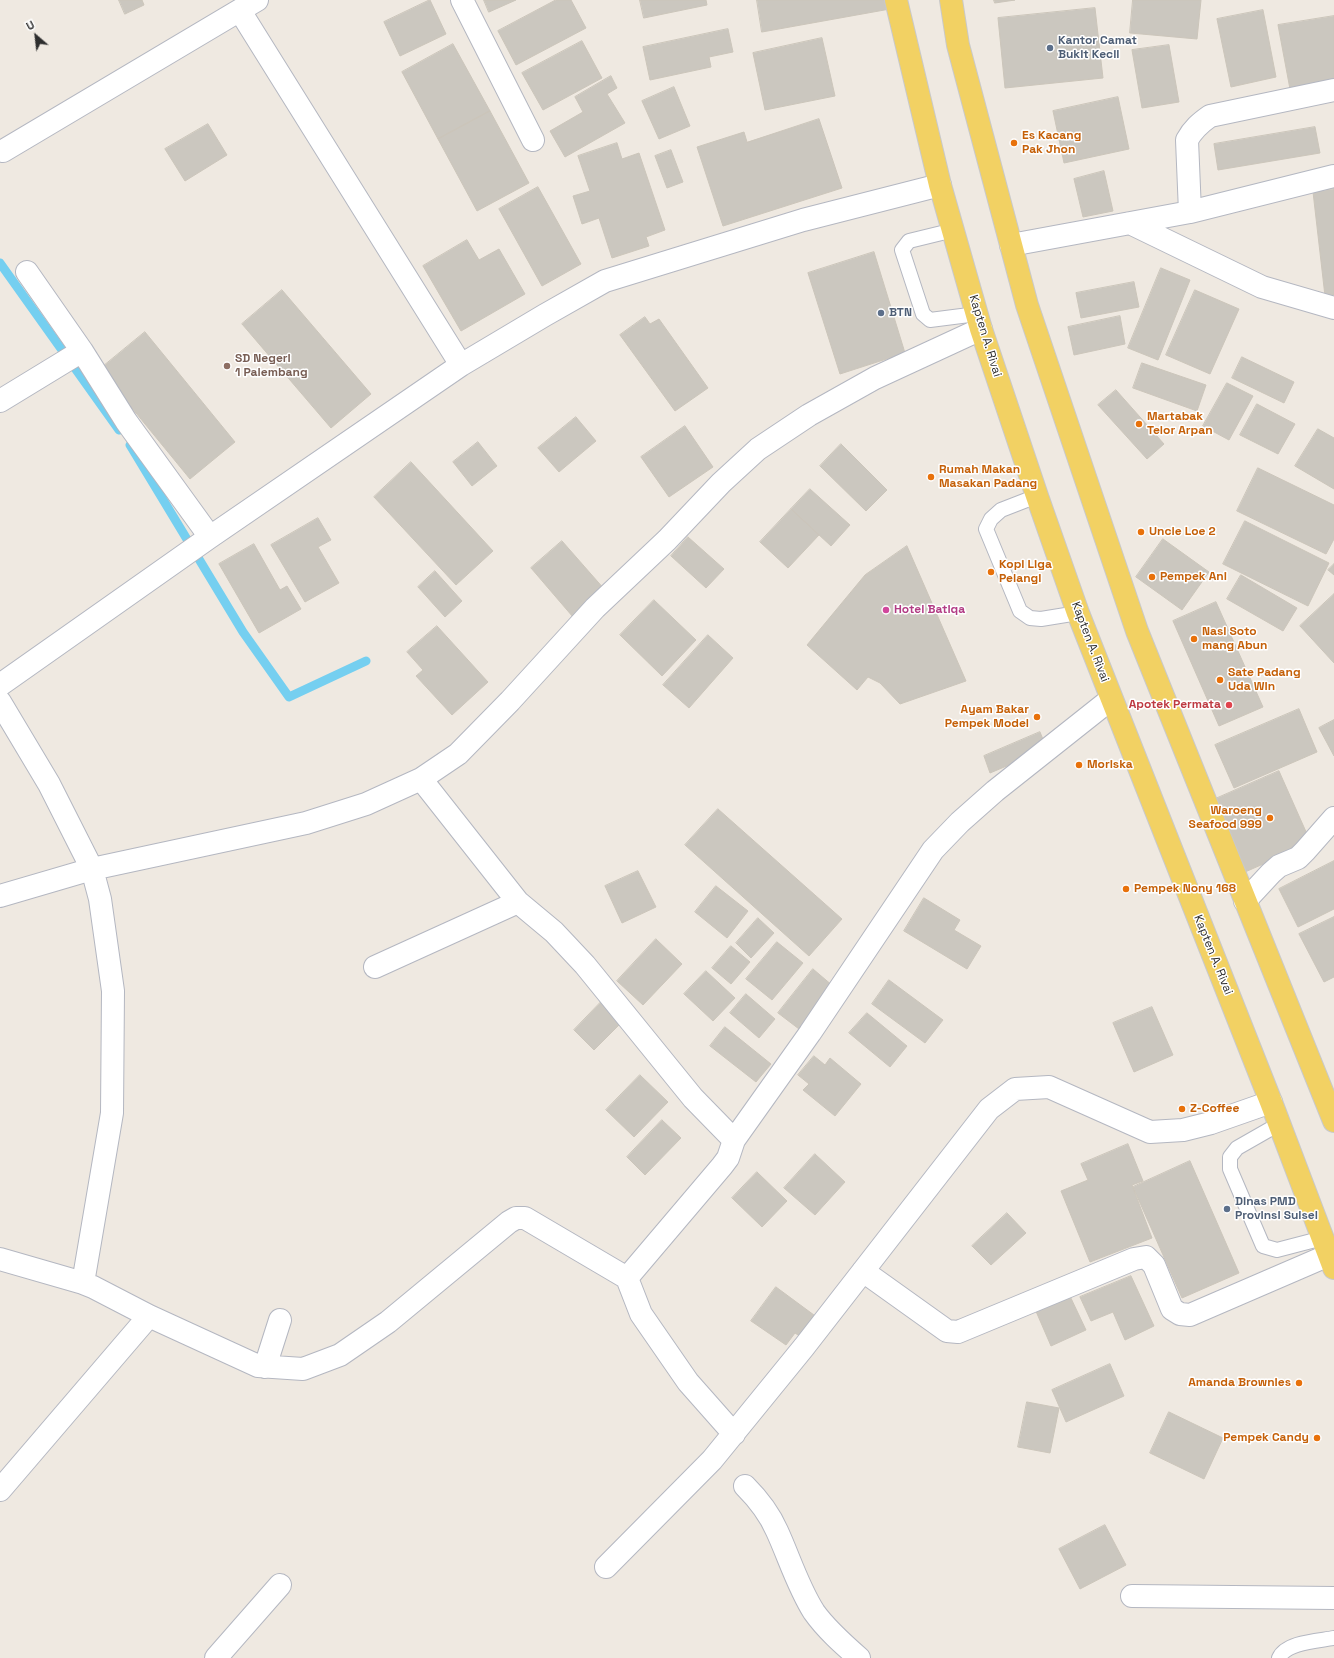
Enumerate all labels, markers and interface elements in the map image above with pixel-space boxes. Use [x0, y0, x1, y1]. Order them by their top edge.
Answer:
north arrow [16, 16, 56, 56]
text: U [24, 17, 37, 33]
place label: Kantor Camat Bukit Kecil [1058, 34, 1137, 62]
marker: Kantor Camat Bukit Kecil [1045, 43, 1055, 53]
place label: Es Kacang Pak Jhon [1022, 129, 1081, 157]
marker: Es Kacang Pak Jhon [1009, 138, 1019, 148]
street label: Kapten A. Rivai [966, 293, 1004, 379]
place label: BTN [889, 306, 912, 320]
marker: BTN [876, 308, 886, 318]
place label: SD Negeri 1 Palembang [235, 352, 308, 380]
marker: SD Negeri 1 Palembang [222, 361, 232, 371]
place label: Martabak Telor Arpan [1147, 410, 1213, 438]
marker: Martabak Telor Arpan [1134, 419, 1144, 429]
place label: Rumah Makan Masakan Padang [939, 463, 1037, 491]
marker: Rumah Makan Masakan Padang [926, 472, 936, 482]
place label: Uncle Loe 2 [1149, 525, 1216, 539]
marker: Uncle Loe 2 [1136, 527, 1146, 537]
place label: Kopi Liga Pelangi [999, 558, 1052, 586]
marker: Kopi Liga Pelangi [986, 567, 996, 577]
place label: Pempek Ani [1160, 570, 1227, 584]
marker: Pempek Ani [1147, 572, 1157, 582]
street label: Kapten A. Rivai [1068, 600, 1112, 684]
place label: Hotel Batiqa [894, 603, 965, 617]
marker: Hotel Batiqa [881, 605, 891, 615]
place label: Nasi Soto mang Abun [1202, 625, 1267, 653]
marker: Nasi Soto mang Abun [1189, 634, 1199, 644]
place label: Sate Padang Uda Win [1228, 666, 1301, 694]
marker: Sate Padang Uda Win [1215, 675, 1225, 685]
place label: Apotek Permata [1129, 698, 1221, 712]
marker: Apotek Permata [1224, 700, 1234, 710]
place label: Ayam Bakar Pempek Model [945, 703, 1029, 731]
marker: Ayam Bakar Pempek Model [1032, 712, 1042, 722]
place label: Moriska [1087, 758, 1133, 772]
marker: Moriska [1074, 760, 1084, 770]
place label: Waroeng Seafood 999 [1189, 804, 1262, 832]
marker: Waroeng Seafood 999 [1265, 813, 1275, 823]
place label: Pempek Nony 168 [1134, 882, 1236, 896]
marker: Pempek Nony 168 [1121, 884, 1131, 894]
street label: Kapten A. Rivai [1190, 913, 1236, 997]
place label: Z-Coffee [1190, 1102, 1239, 1116]
marker: Z-Coffee [1177, 1104, 1187, 1114]
place label: Dinas PMD Provinsi Sulsel [1235, 1195, 1318, 1223]
marker: Dinas PMD Provinsi Sulsel [1222, 1204, 1232, 1214]
place label: Amanda Brownies [1188, 1376, 1291, 1390]
marker: Amanda Brownies [1294, 1378, 1304, 1388]
place label: Pempek Candy [1223, 1431, 1309, 1445]
marker: Pempek Candy [1312, 1433, 1322, 1443]

